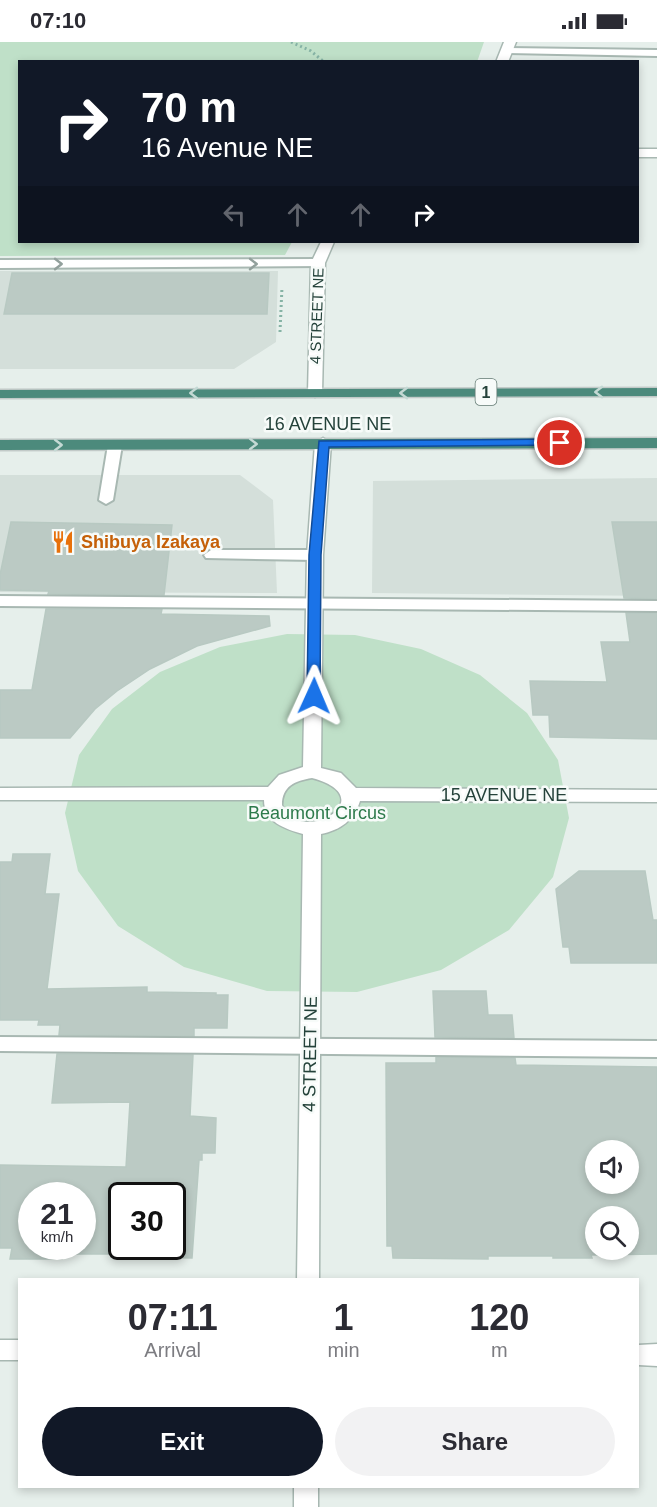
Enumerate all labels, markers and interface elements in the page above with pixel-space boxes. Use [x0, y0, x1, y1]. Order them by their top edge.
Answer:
text: 07:10 [30, 8, 86, 33]
icon: right [42, 84, 120, 162]
text: 70 m [141, 84, 237, 131]
text: 16 Avenue NE [141, 133, 313, 163]
icon: left [218, 198, 251, 231]
icon: ahead [281, 198, 314, 231]
icon: ahead [344, 198, 377, 231]
icon: right [407, 198, 440, 231]
one-way arrow [54, 258, 63, 270]
one-way arrow [249, 258, 258, 270]
street label: 4 STREET NE [306, 268, 327, 364]
road number: 1 [476, 379, 496, 405]
one-way arrow [594, 386, 603, 398]
one-way arrow [189, 387, 198, 399]
one-way arrow [399, 387, 408, 399]
street label: 16 AVENUE NE [265, 414, 391, 434]
pin [534, 417, 585, 468]
icon: arrive [543, 426, 576, 459]
one-way arrow [249, 438, 258, 450]
one-way arrow [54, 439, 63, 451]
restaurant icon: Shibuya Izakaya [50, 529, 76, 555]
place label: Shibuya Izakaya [81, 532, 221, 552]
position arrow [282, 664, 346, 728]
street label: 15 AVENUE NE [441, 785, 567, 805]
park label: Beaumont Circus [248, 803, 386, 823]
street label: 4 STREET NE [299, 996, 321, 1112]
map controls [585, 1140, 639, 1260]
button: sound [585, 1140, 639, 1194]
speed limit sign: 30 [108, 1182, 186, 1260]
text: 21 [40, 1197, 74, 1230]
button: search [585, 1206, 639, 1260]
text: km/h [41, 1228, 73, 1245]
text: 07:11 [128, 1297, 218, 1338]
text: 1 [333, 1297, 354, 1338]
text: 120 [469, 1297, 529, 1338]
text: Arrival [144, 1339, 201, 1361]
text: min [327, 1339, 360, 1361]
text: m [491, 1339, 508, 1361]
button: Exit [42, 1407, 323, 1476]
button: Share [335, 1407, 615, 1476]

